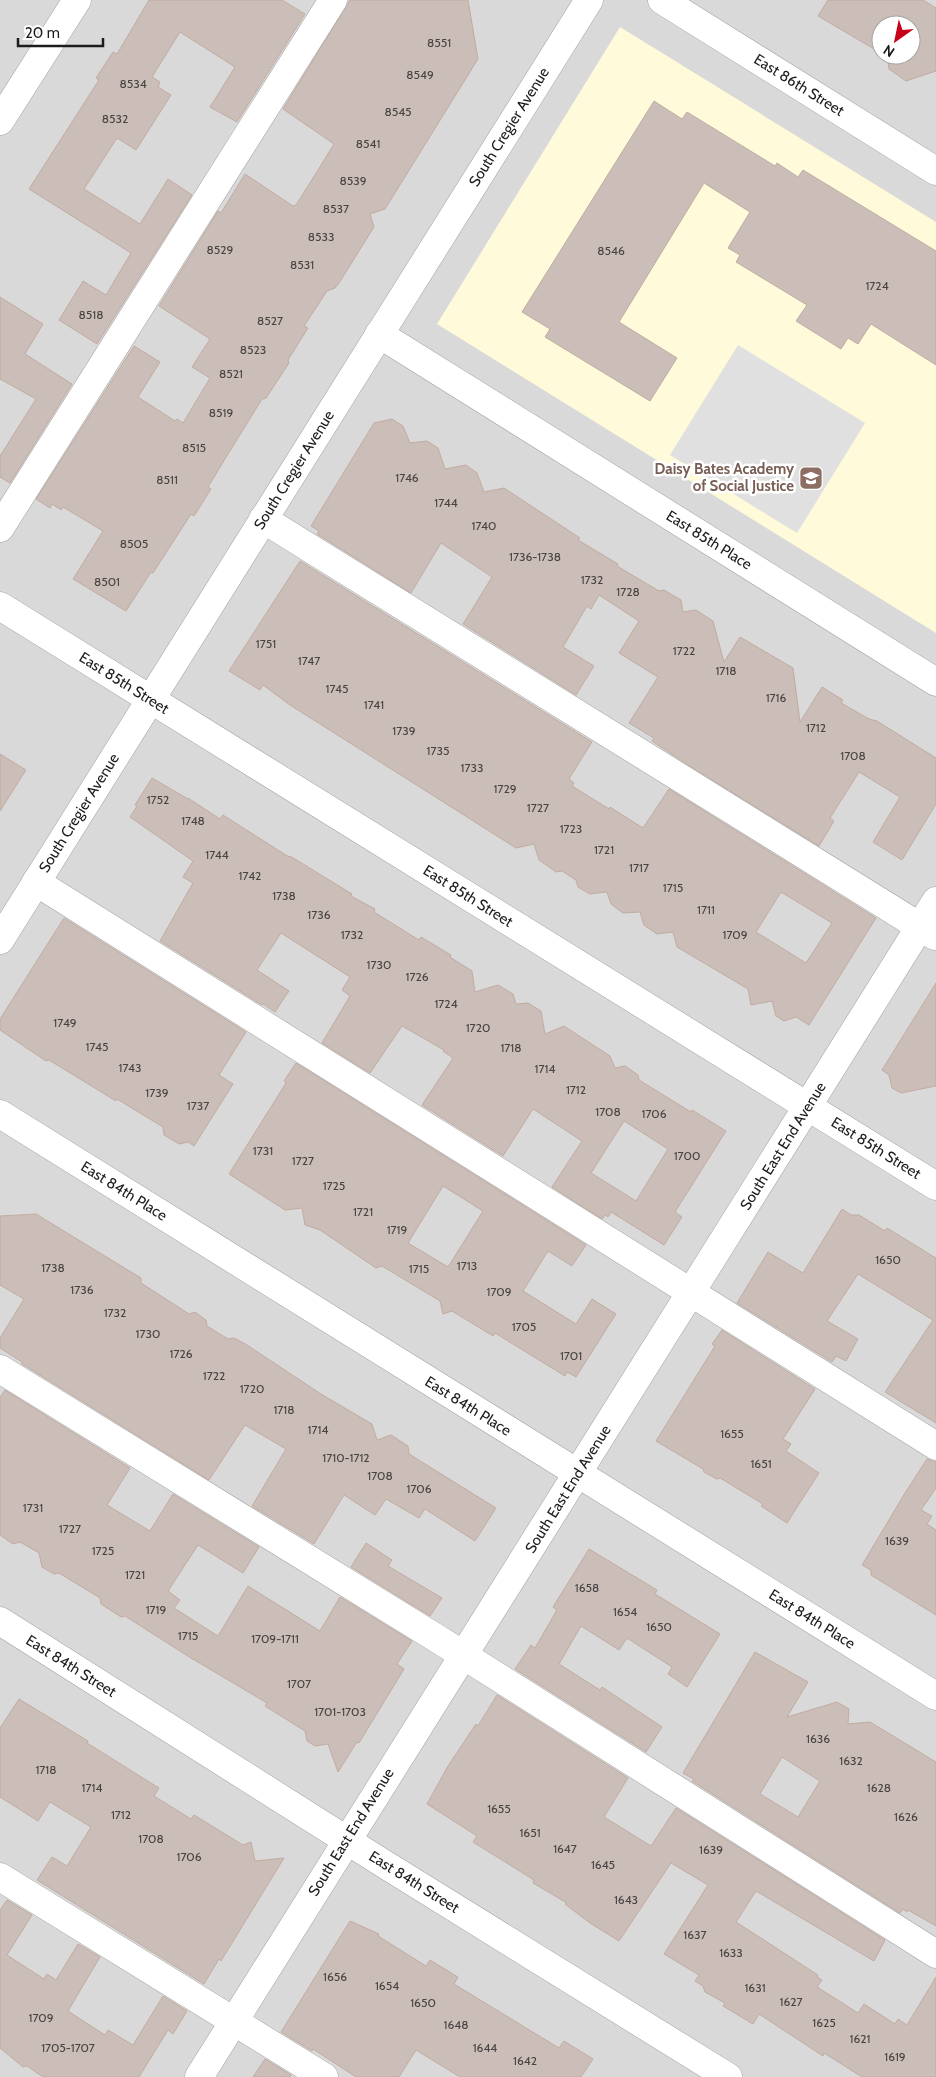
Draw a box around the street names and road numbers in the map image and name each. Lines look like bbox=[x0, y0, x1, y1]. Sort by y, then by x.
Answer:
street label: East 86th Street bbox=[751, 50, 847, 120]
street label: South Cregier Avenue bbox=[465, 64, 553, 190]
street label: South Cregier Avenue bbox=[250, 407, 338, 533]
street label: East 85th Place bbox=[663, 507, 755, 574]
street label: East 85th Street bbox=[76, 648, 172, 718]
street label: South Cregier Avenue bbox=[35, 750, 123, 876]
street label: East 85th Street bbox=[420, 861, 516, 931]
street label: South East End Avenue bbox=[736, 1078, 830, 1213]
street label: East 85th Street bbox=[828, 1113, 924, 1183]
street label: East 84th Place bbox=[78, 1157, 171, 1225]
street label: East 84th Place bbox=[422, 1372, 515, 1440]
street label: South East End Avenue bbox=[521, 1421, 615, 1556]
street label: East 84th Place bbox=[766, 1585, 859, 1653]
street label: East 84th Street bbox=[23, 1631, 119, 1701]
street label: South East End Avenue bbox=[304, 1764, 398, 1899]
street label: East 84th Street bbox=[366, 1847, 462, 1917]

